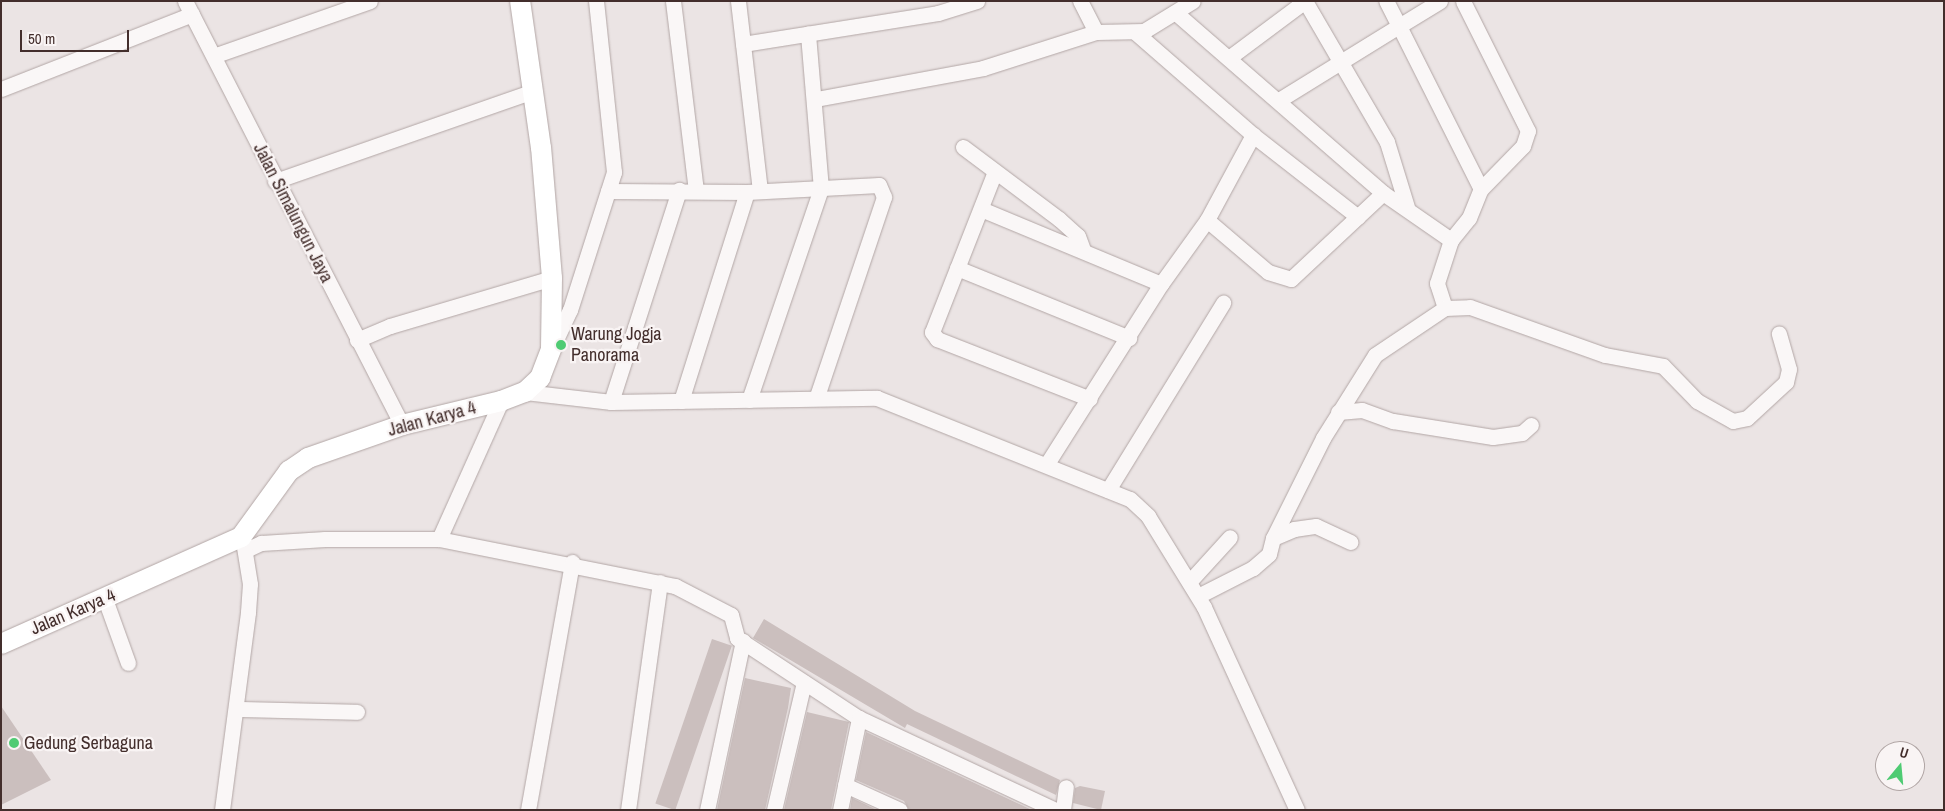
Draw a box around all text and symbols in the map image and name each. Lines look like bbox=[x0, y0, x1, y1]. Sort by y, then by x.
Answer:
scale bar bbox=[22, 20, 131, 52]
text: 50 m bbox=[28, 28, 55, 49]
street label: Jalan Simalungun Jaya bbox=[249, 140, 337, 286]
place label: Warung Jogja Panorama bbox=[571, 324, 662, 366]
marker: Warung Jogja Panorama bbox=[555, 339, 567, 351]
street label: Jalan Karya 4 bbox=[386, 397, 478, 441]
street label: Jalan Karya 4 bbox=[27, 584, 119, 640]
place label: Gedung Serbaguna bbox=[24, 732, 153, 754]
marker: Gedung Serbaguna bbox=[8, 737, 20, 749]
north arrow bbox=[1875, 741, 1925, 791]
text: U bbox=[1897, 743, 1911, 762]

